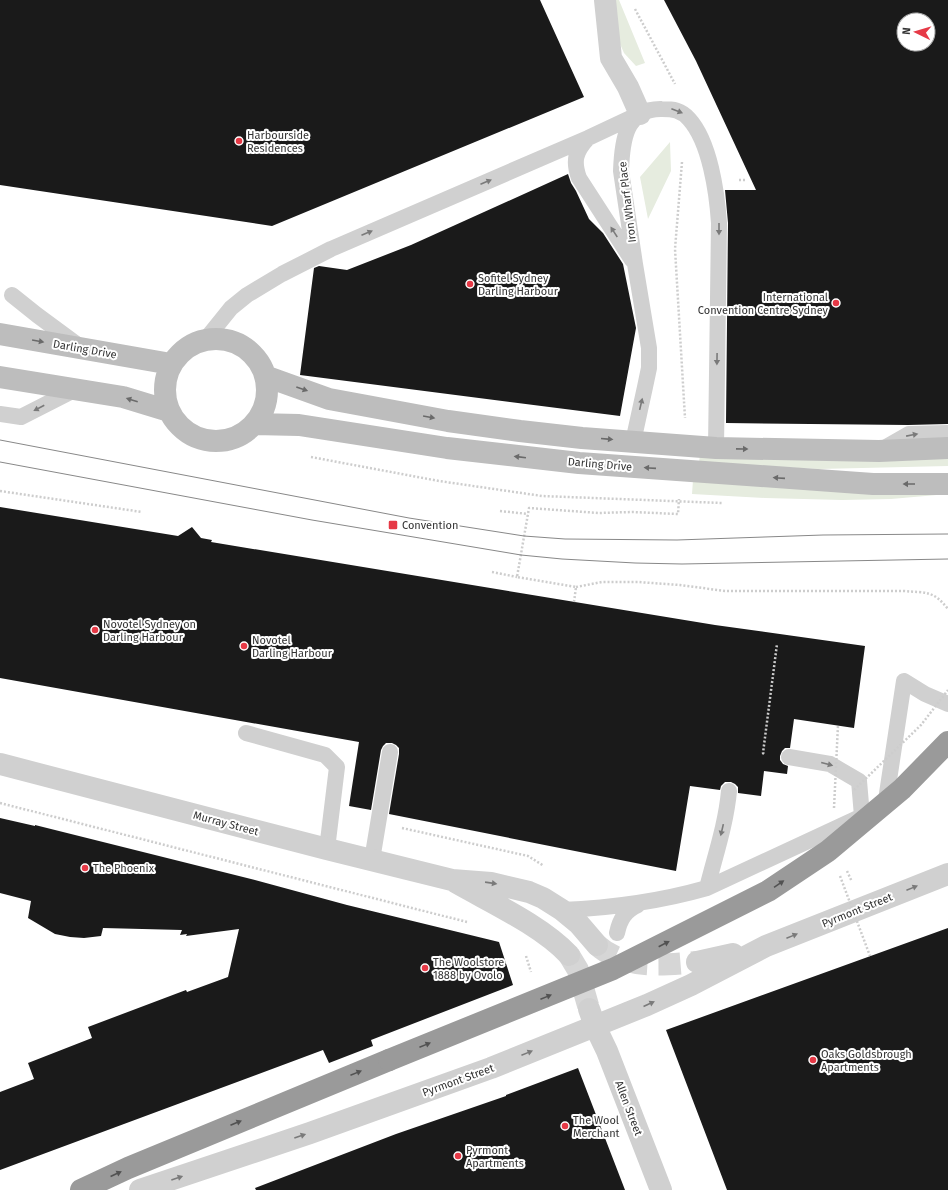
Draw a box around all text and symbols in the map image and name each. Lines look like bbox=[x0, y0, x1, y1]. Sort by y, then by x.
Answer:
north arrow bbox=[896, 12, 936, 52]
text: N bbox=[900, 27, 913, 35]
one-way arrow bbox=[672, 109, 684, 115]
place label: Harbourside Residences bbox=[247, 129, 309, 155]
marker: Harbourside Residences bbox=[234, 136, 244, 146]
street label: Iron Wharf Place bbox=[616, 161, 639, 243]
one-way arrow bbox=[481, 179, 492, 185]
one-way arrow bbox=[716, 223, 722, 236]
one-way arrow bbox=[610, 227, 618, 237]
one-way arrow bbox=[361, 230, 372, 236]
place label: Sofitel Sydney Darling Harbour bbox=[478, 272, 559, 298]
marker: Sofitel Sydney Darling Harbour bbox=[465, 279, 475, 289]
place label: International Convention Centre Sydney bbox=[698, 291, 829, 317]
marker: International Convention Centre Sydney bbox=[831, 298, 841, 308]
street label: Darling Drive bbox=[52, 337, 118, 361]
one-way arrow bbox=[32, 338, 45, 344]
one-way arrow bbox=[714, 353, 720, 366]
one-way arrow bbox=[297, 387, 309, 393]
one-way arrow bbox=[125, 397, 137, 403]
one-way arrow bbox=[639, 397, 645, 410]
one-way arrow bbox=[34, 404, 45, 411]
one-way arrow bbox=[423, 414, 435, 420]
one-way arrow bbox=[906, 432, 918, 438]
one-way arrow bbox=[601, 436, 613, 443]
one-way arrow bbox=[736, 446, 749, 452]
one-way arrow bbox=[514, 454, 526, 460]
street label: Darling Drive bbox=[567, 455, 633, 474]
one-way arrow bbox=[644, 465, 656, 472]
one-way arrow bbox=[773, 475, 785, 482]
one-way arrow bbox=[902, 481, 915, 487]
marker: Convention bbox=[387, 519, 399, 531]
place label: Convention bbox=[402, 519, 459, 532]
place label: Novotel Sydney on Darling Harbour bbox=[103, 618, 196, 644]
marker: Novotel Sydney on Darling Harbour bbox=[90, 625, 100, 635]
place label: Novotel Darling Harbour bbox=[252, 634, 333, 660]
marker: Novotel Darling Harbour bbox=[239, 641, 249, 651]
one-way arrow bbox=[821, 761, 833, 767]
street label: Murray Street bbox=[192, 809, 260, 838]
one-way arrow bbox=[718, 823, 724, 836]
place label: The Phoenix bbox=[93, 862, 155, 875]
marker: The Phoenix bbox=[80, 863, 90, 873]
one-way arrow bbox=[485, 880, 497, 886]
one-way arrow bbox=[774, 880, 785, 888]
one-way arrow bbox=[907, 885, 918, 891]
street label: Pyrmont Street bbox=[820, 890, 894, 931]
one-way arrow bbox=[786, 932, 798, 938]
one-way arrow bbox=[658, 941, 670, 947]
place label: The Woolstore 1888 by Ovolo bbox=[433, 956, 504, 982]
marker: The Woolstore 1888 by Ovolo bbox=[420, 963, 430, 973]
one-way arrow bbox=[540, 994, 551, 1000]
one-way arrow bbox=[643, 1001, 655, 1007]
one-way arrow bbox=[419, 1042, 431, 1048]
place label: Oaks Goldsbrough Apartments bbox=[821, 1048, 912, 1074]
one-way arrow bbox=[522, 1049, 534, 1055]
marker: Oaks Goldsbrough Apartments bbox=[808, 1055, 818, 1065]
street label: Pyrmont Street bbox=[421, 1062, 496, 1099]
one-way arrow bbox=[351, 1070, 363, 1076]
street label: Allen Street bbox=[612, 1079, 645, 1138]
place label: The Wool Merchant bbox=[573, 1114, 620, 1140]
one-way arrow bbox=[230, 1120, 241, 1126]
marker: The Wool Merchant bbox=[560, 1121, 570, 1131]
one-way arrow bbox=[294, 1133, 306, 1139]
place label: Pyrmont Apartments bbox=[466, 1144, 524, 1170]
marker: Pyrmont Apartments bbox=[453, 1151, 463, 1161]
one-way arrow bbox=[111, 1171, 122, 1177]
one-way arrow bbox=[171, 1174, 183, 1180]

